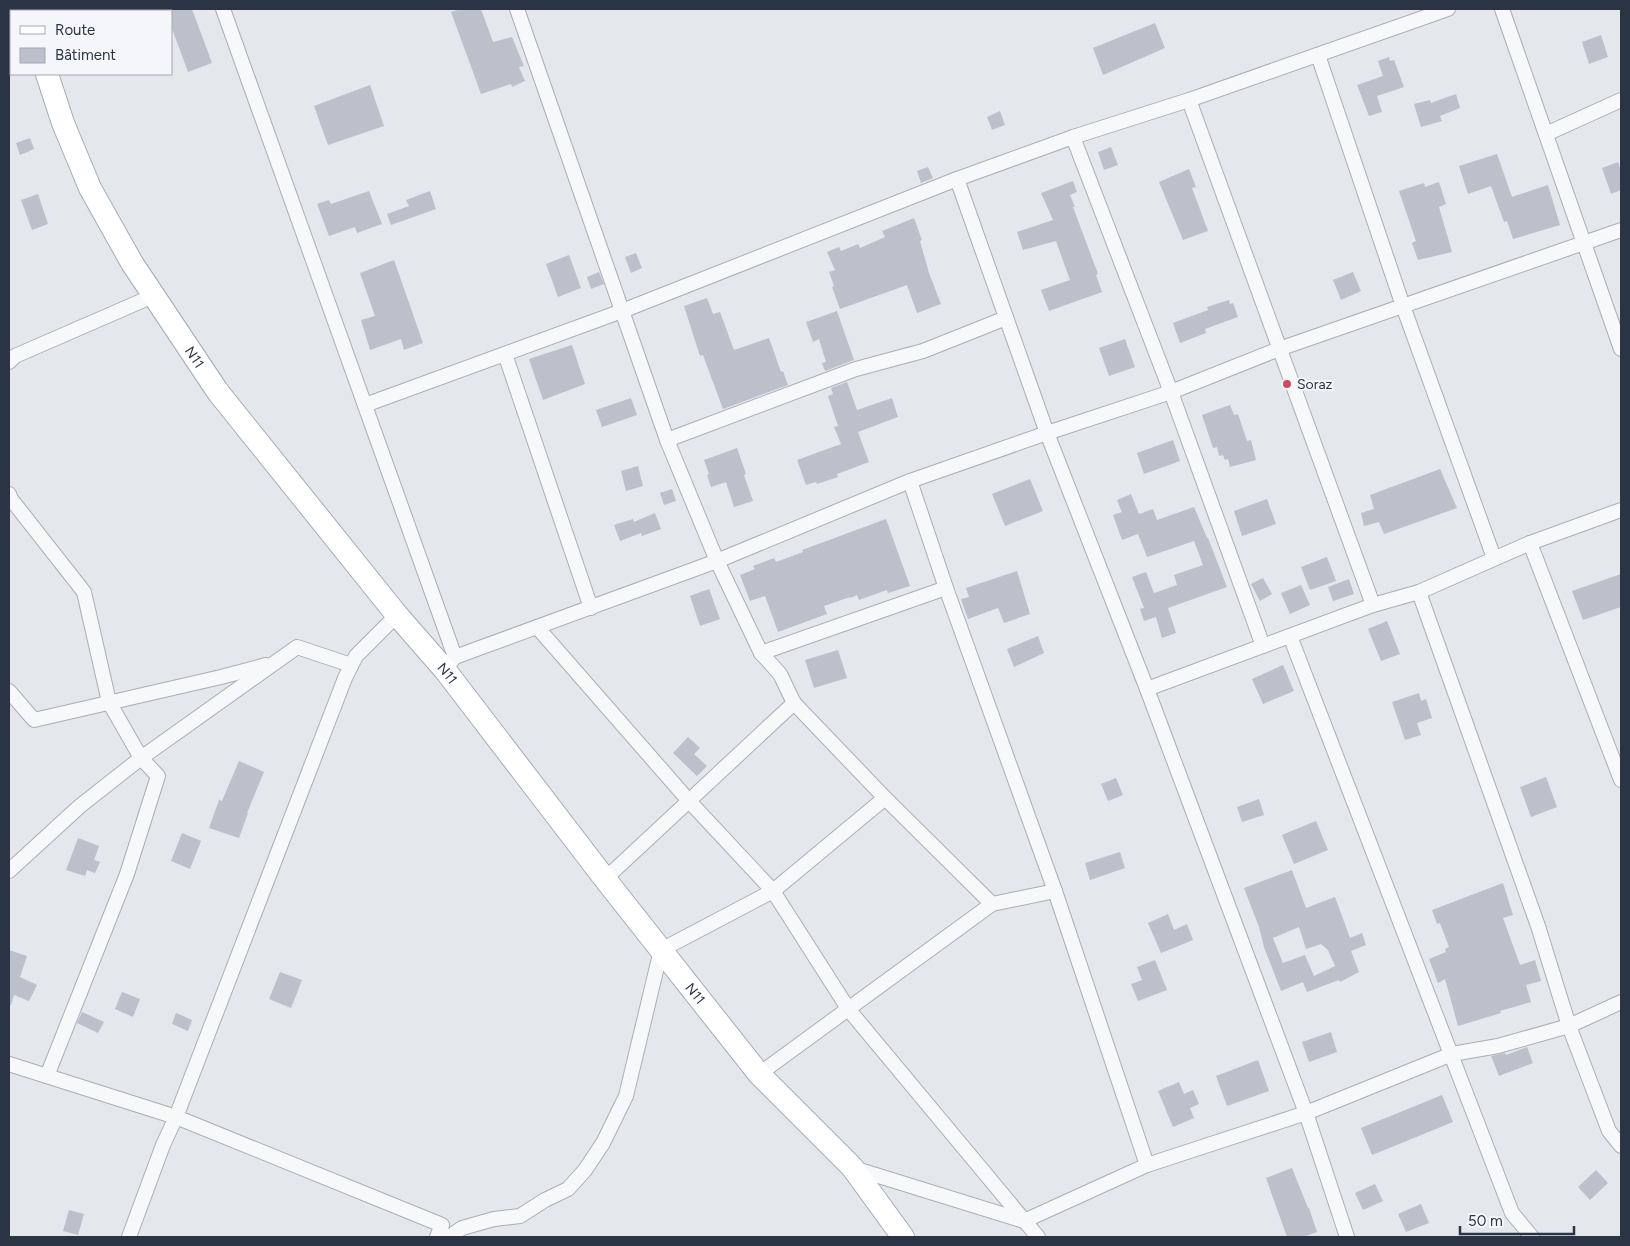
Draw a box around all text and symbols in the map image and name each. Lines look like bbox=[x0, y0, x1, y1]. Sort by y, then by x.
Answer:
legend bbox=[10, 10, 172, 75]
text: Route bbox=[55, 21, 95, 39]
text: Bâtiment bbox=[55, 46, 116, 64]
street label: N11 bbox=[181, 343, 208, 371]
place label: Soraz bbox=[1297, 376, 1333, 393]
marker: Soraz bbox=[1281, 378, 1293, 390]
street label: N11 bbox=[434, 659, 461, 687]
street label: N11 bbox=[682, 979, 709, 1008]
scale bar bbox=[1460, 1204, 1574, 1236]
text: 50 m bbox=[1468, 1212, 1503, 1230]

